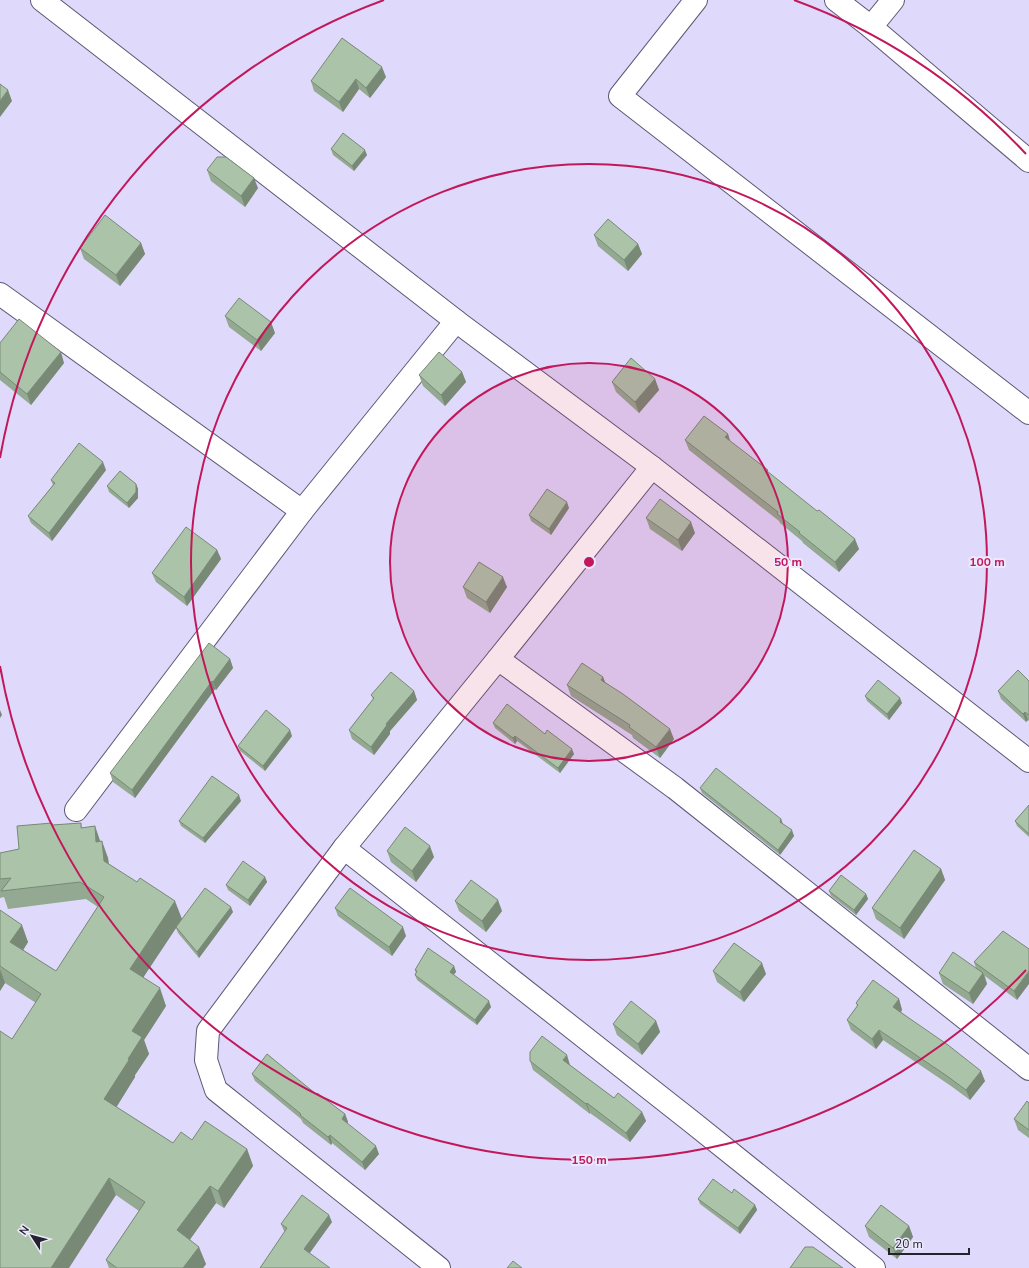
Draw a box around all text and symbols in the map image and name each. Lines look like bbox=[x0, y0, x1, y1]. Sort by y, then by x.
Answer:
text: 50 m bbox=[774, 554, 802, 570]
text: 100 m bbox=[969, 554, 1005, 570]
centre of rings bbox=[582, 555, 596, 569]
text: 150 m bbox=[571, 1152, 607, 1168]
north arrow bbox=[12, 1216, 52, 1256]
text: N bbox=[16, 1223, 33, 1238]
scale bar bbox=[889, 1230, 969, 1256]
text: 20 m bbox=[895, 1236, 923, 1252]

